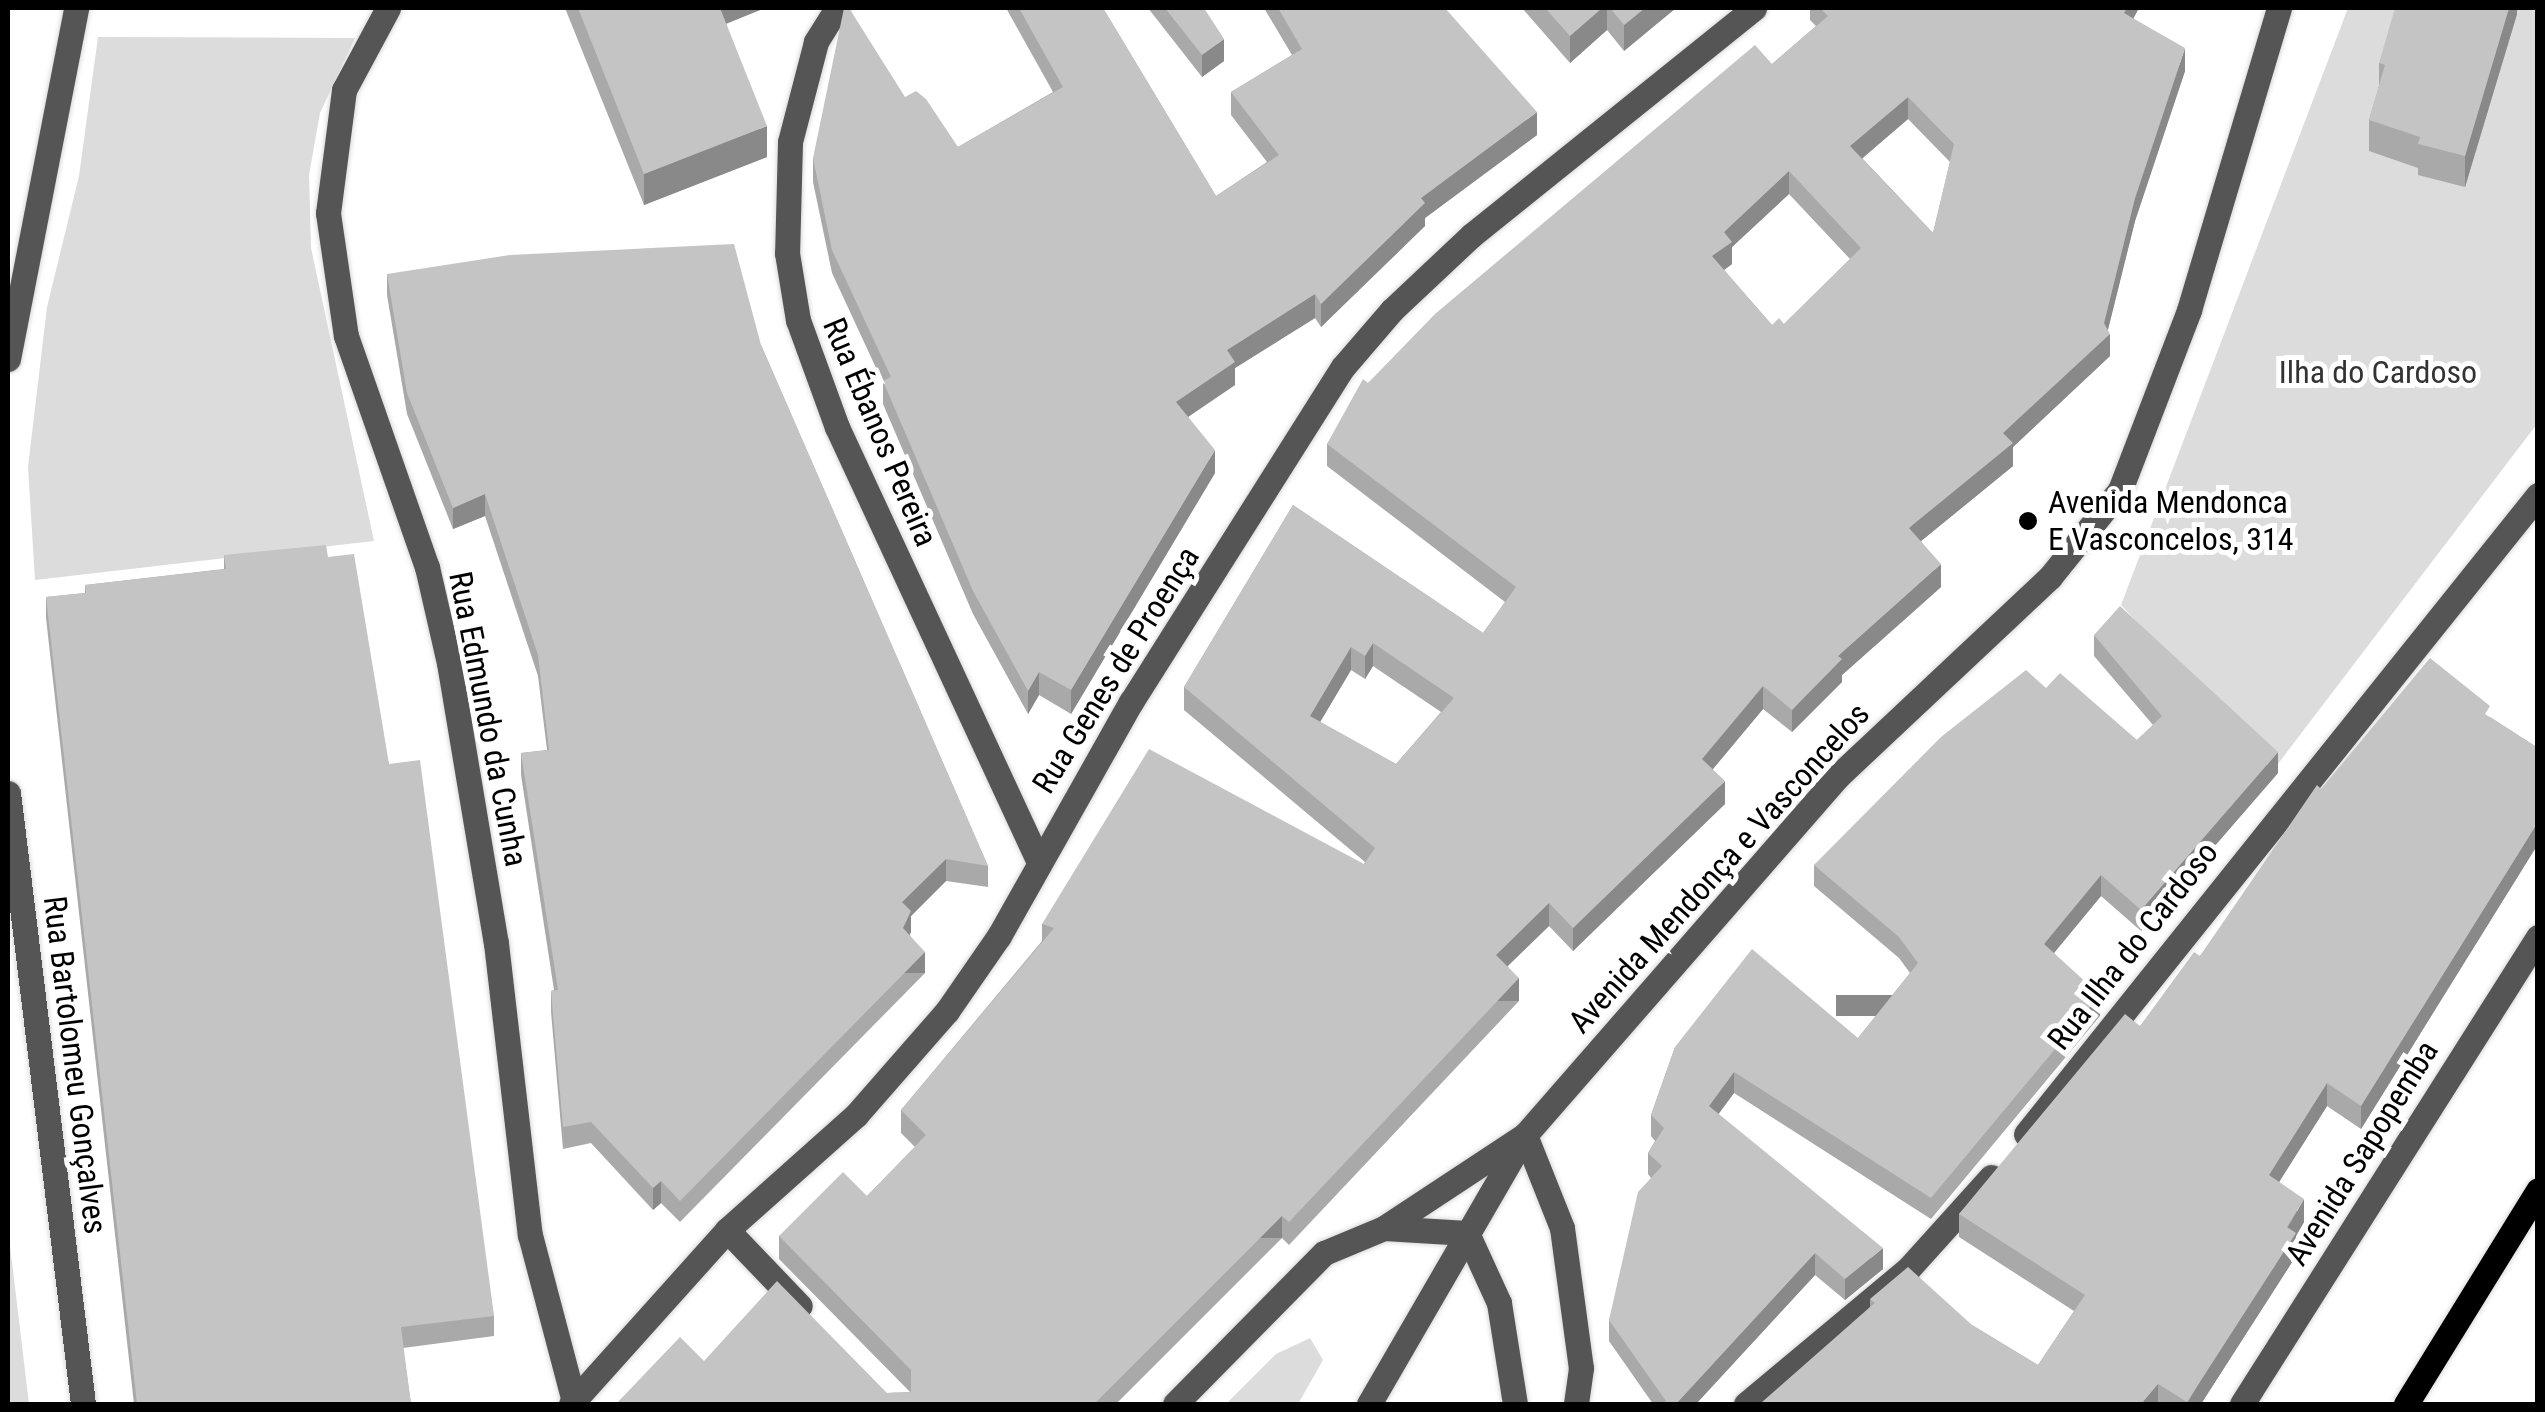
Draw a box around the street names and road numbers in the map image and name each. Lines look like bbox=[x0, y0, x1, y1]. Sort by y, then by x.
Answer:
street label: Rua Ébanos Pereira bbox=[815, 312, 945, 552]
street label: Rua Genes de Proença bbox=[1025, 540, 1207, 800]
street label: Rua Edmundo da Cunha bbox=[441, 568, 535, 870]
street label: Avenida Mendonça e Vasconcelos bbox=[1561, 695, 1877, 1041]
street label: Rua Ilha do Cardoso bbox=[2040, 834, 2226, 1058]
street label: Rua Bartolomeu Gonçalves bbox=[35, 894, 115, 1236]
street label: Avenida Sapopemba bbox=[2278, 1034, 2446, 1272]

